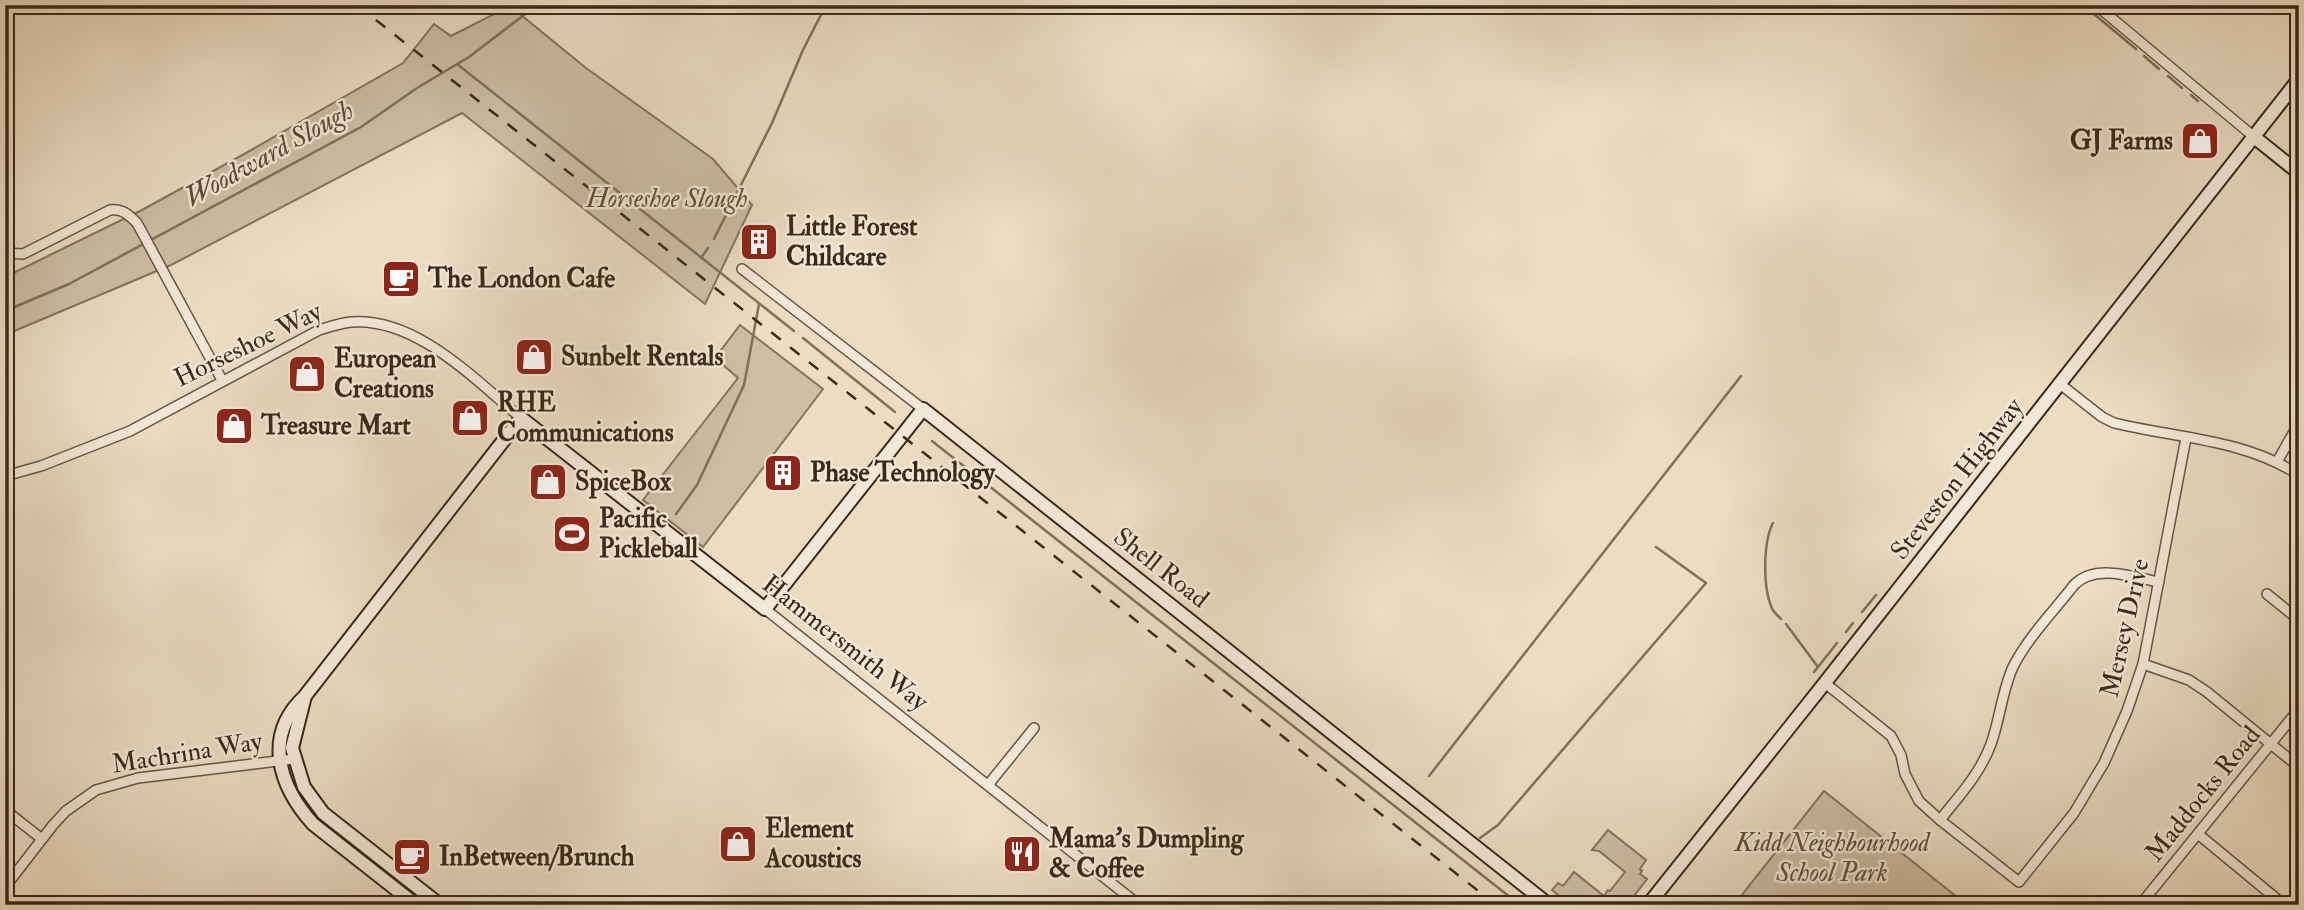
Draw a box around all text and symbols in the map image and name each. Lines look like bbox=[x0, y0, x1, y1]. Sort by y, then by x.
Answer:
water label: Woodward Slough bbox=[178, 93, 360, 215]
shop icon: GJ Farms bbox=[2179, 120, 2221, 162]
place label: GJ Farms bbox=[2070, 125, 2173, 157]
park label: Horseshoe Slough bbox=[585, 183, 748, 215]
place label: Little Forest Childcare bbox=[786, 211, 918, 273]
building icon: Little Forest Childcare bbox=[738, 221, 780, 263]
cafe icon: The London Cafe bbox=[380, 258, 422, 300]
place label: The London Cafe bbox=[427, 263, 615, 295]
street label: Horseshoe Way bbox=[169, 295, 328, 395]
shop icon: Sunbelt Rentals bbox=[513, 336, 555, 378]
place label: Sunbelt Rentals bbox=[561, 341, 723, 373]
place label: European Creations bbox=[334, 343, 437, 405]
shop icon: European Creations bbox=[286, 353, 328, 395]
place label: RHE Communications bbox=[497, 387, 674, 449]
street label: Steveston Highway bbox=[1884, 391, 2030, 566]
shop icon: RHE Communications bbox=[449, 397, 491, 439]
shop icon: Treasure Mart bbox=[213, 405, 255, 447]
place label: Treasure Mart bbox=[260, 410, 411, 442]
building icon: Phase Technology bbox=[762, 452, 804, 494]
place label: Phase Technology bbox=[810, 457, 997, 490]
shop icon: SpiceBox bbox=[527, 461, 569, 503]
place label: SpiceBox bbox=[575, 466, 672, 499]
place label: Pacific Pickleball bbox=[599, 503, 698, 565]
sports icon: Pacific Pickleball bbox=[551, 513, 593, 555]
street label: Shell Road bbox=[1107, 521, 1215, 615]
street label: Mersey Drive bbox=[2093, 555, 2157, 701]
street label: Hammersmith Way bbox=[755, 568, 935, 718]
street label: Maddocks Road bbox=[2139, 720, 2268, 868]
street label: Machrina Way bbox=[109, 725, 265, 781]
place label: Element Acoustics bbox=[764, 813, 862, 875]
shop icon: Element Acoustics bbox=[717, 823, 759, 865]
place label: Mama's Dumpling & Coffee bbox=[1048, 823, 1245, 885]
park label: Kidd Neighbourhood School Park bbox=[1733, 827, 1931, 889]
restaurant icon: Mama's Dumpling & Coffee bbox=[1001, 833, 1043, 875]
cafe icon: InBetween/Brunch bbox=[391, 836, 433, 878]
place label: InBetween/Brunch bbox=[439, 841, 635, 873]

